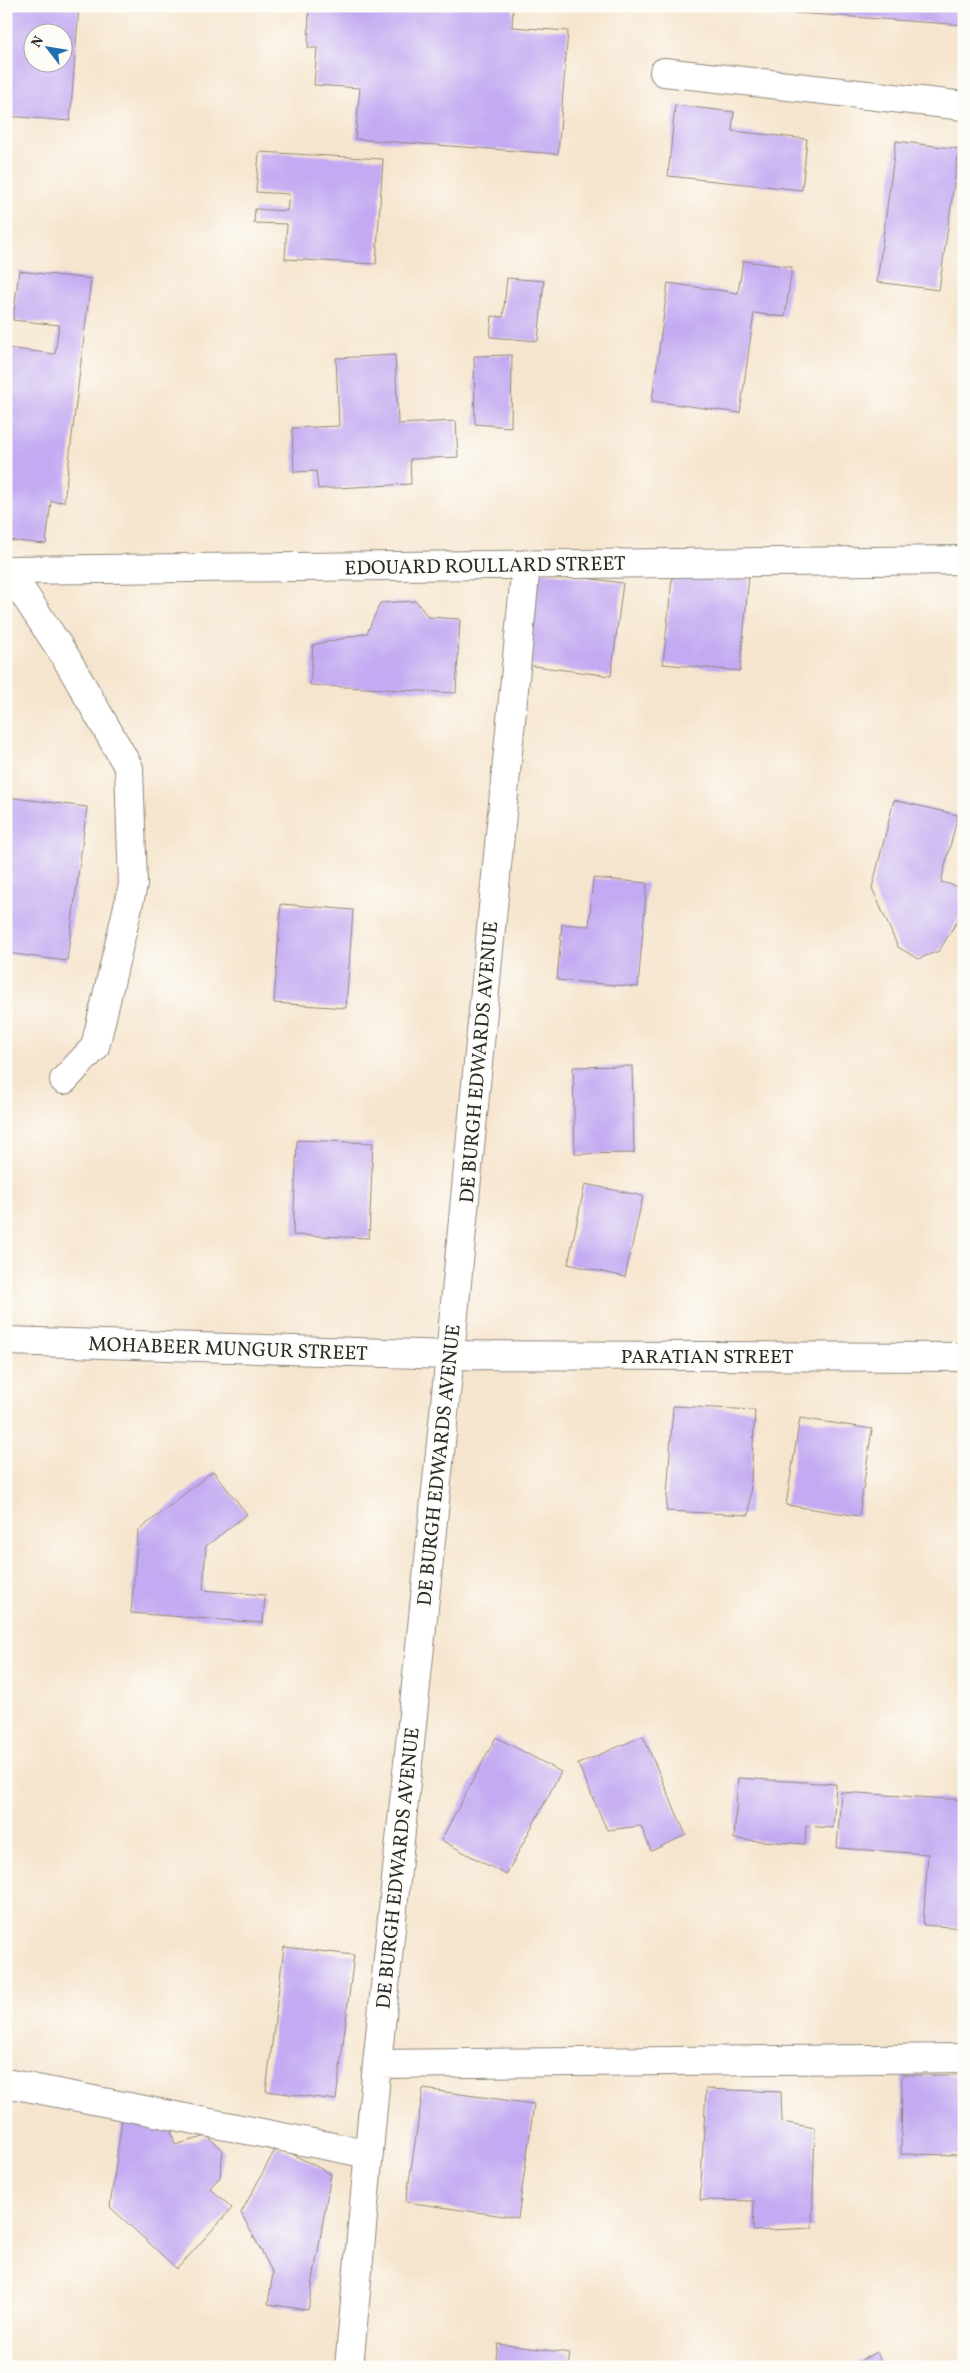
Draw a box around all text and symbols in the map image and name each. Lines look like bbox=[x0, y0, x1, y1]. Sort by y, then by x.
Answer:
north arrow bbox=[22, 22, 72, 72]
text: N bbox=[27, 33, 49, 51]
street label: EDOUARD ROULLARD STREET bbox=[344, 551, 626, 583]
street label: DE BURGH EDWARDS AVENUE bbox=[454, 920, 506, 1204]
street label: DE BURGH EDWARDS AVENUE bbox=[411, 1323, 469, 1607]
street label: MOHABEER MUNGUR STREET bbox=[88, 1331, 369, 1369]
street label: PARATIAN STREET bbox=[621, 1344, 794, 1372]
street label: DE BURGH EDWARDS AVENUE bbox=[370, 1726, 428, 2010]

